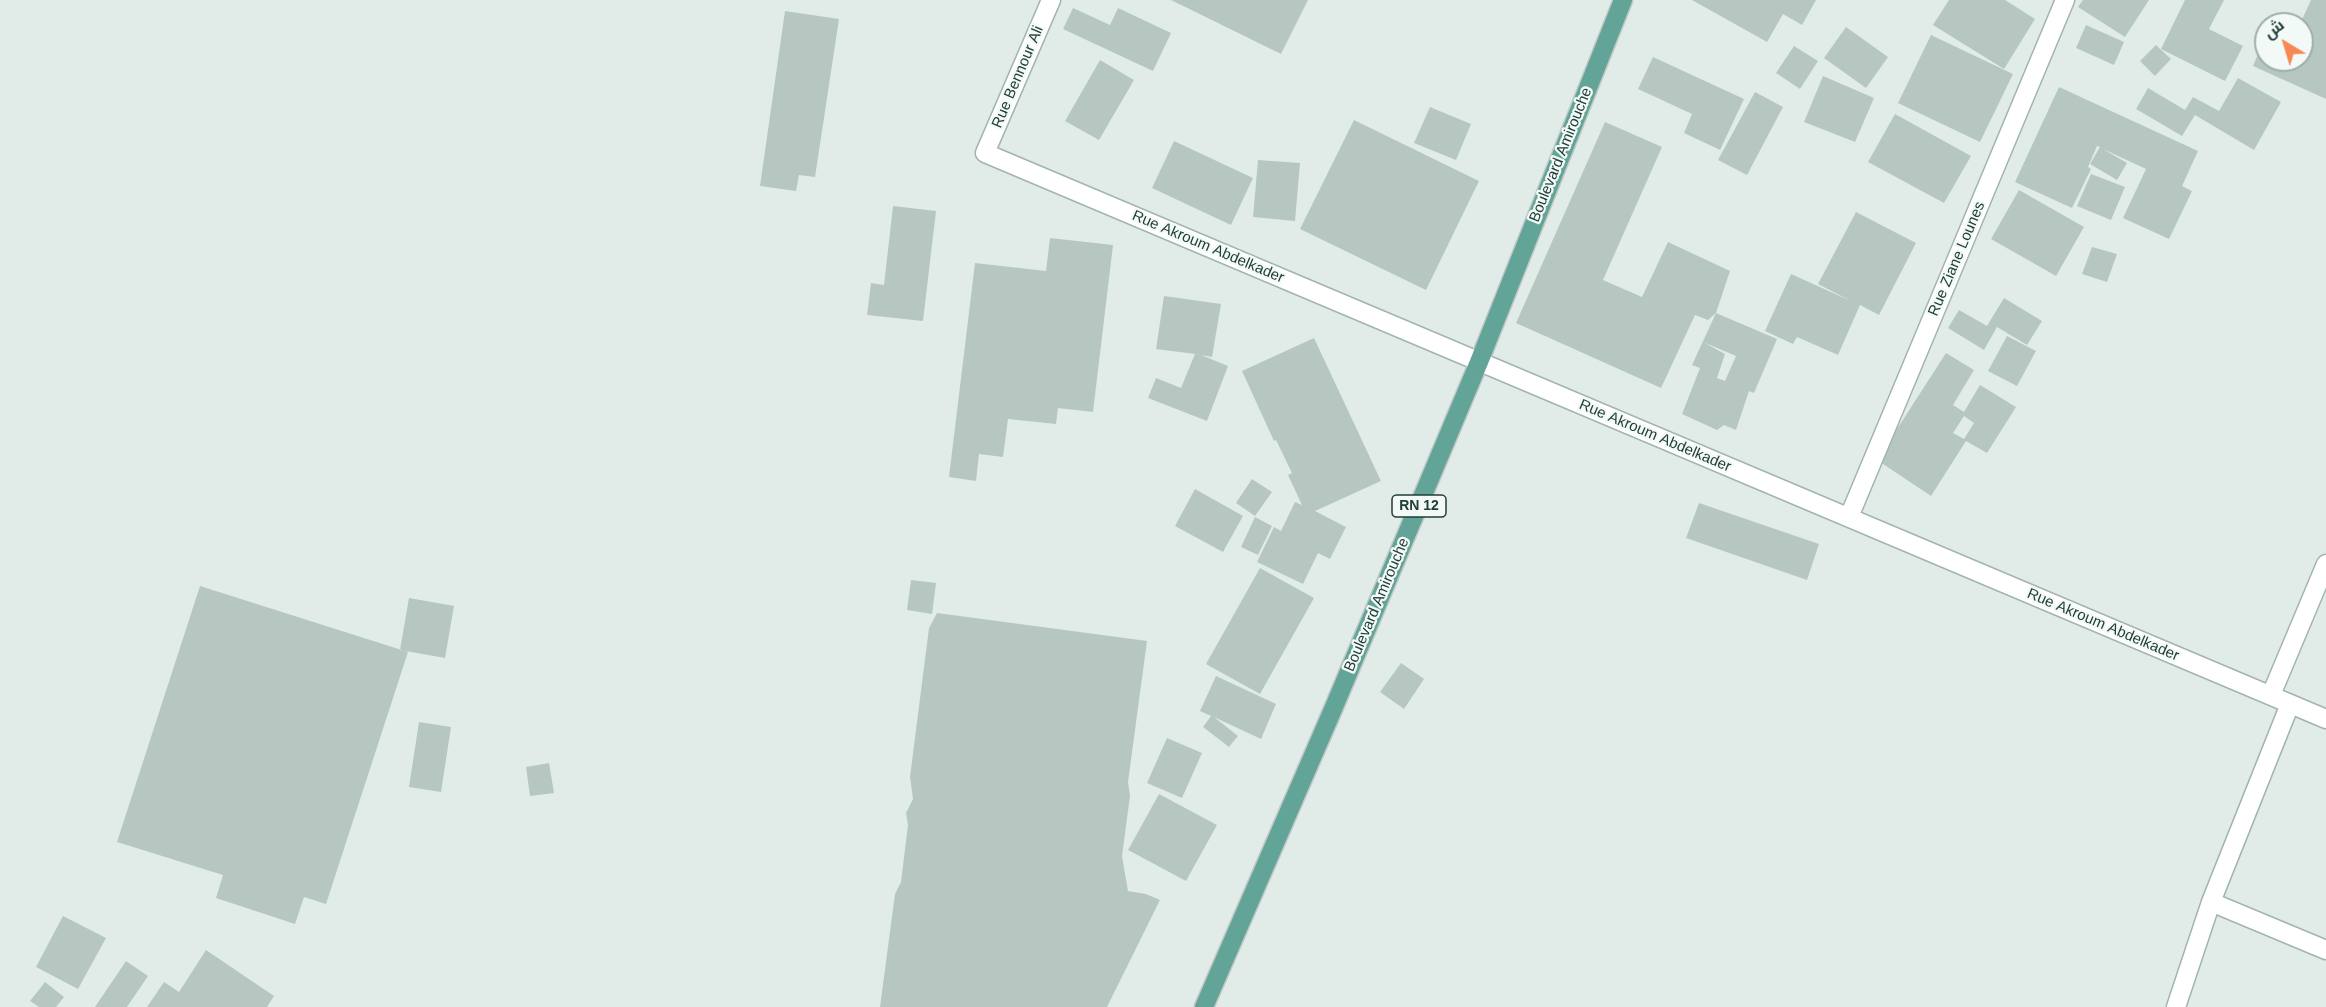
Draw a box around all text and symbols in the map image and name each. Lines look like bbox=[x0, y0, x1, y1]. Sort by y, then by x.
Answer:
north arrow bbox=[2254, 12, 2314, 72]
text: ش bbox=[2261, 16, 2287, 42]
street label: Rue Bennour Ali bbox=[988, 23, 1048, 131]
street label: Boulevard Amirouche bbox=[1526, 85, 1596, 225]
street label: Rue Ziane Lounes bbox=[1925, 199, 1989, 319]
street label: Rue Akroum Abdelkader bbox=[1129, 207, 1287, 287]
street label: Rue Akroum Abdelkader bbox=[1576, 396, 1734, 476]
road number: RN 12 bbox=[1392, 495, 1446, 517]
street label: Boulevard Amirouche bbox=[1341, 535, 1413, 675]
street label: Rue Akroum Abdelkader bbox=[2024, 585, 2182, 665]

